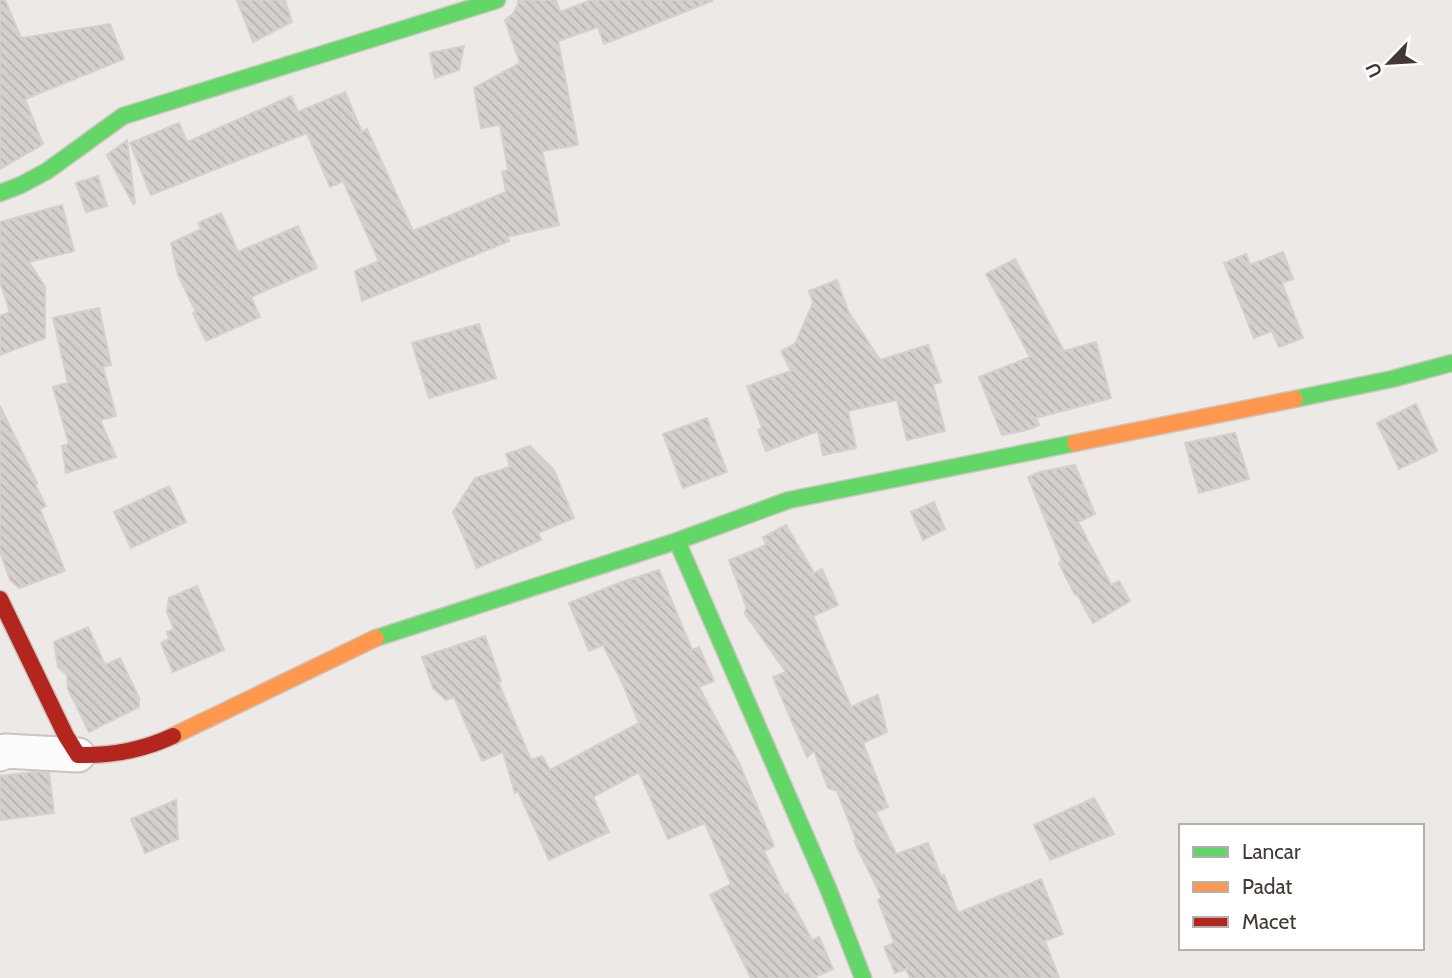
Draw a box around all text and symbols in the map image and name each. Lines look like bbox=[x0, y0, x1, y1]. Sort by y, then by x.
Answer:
north arrow bbox=[1354, 28, 1424, 98]
text: U bbox=[1361, 59, 1387, 81]
legend bbox=[1179, 824, 1424, 950]
text: Lancar bbox=[1242, 839, 1301, 864]
text: Padat bbox=[1242, 874, 1292, 899]
text: Macet bbox=[1242, 909, 1296, 934]

